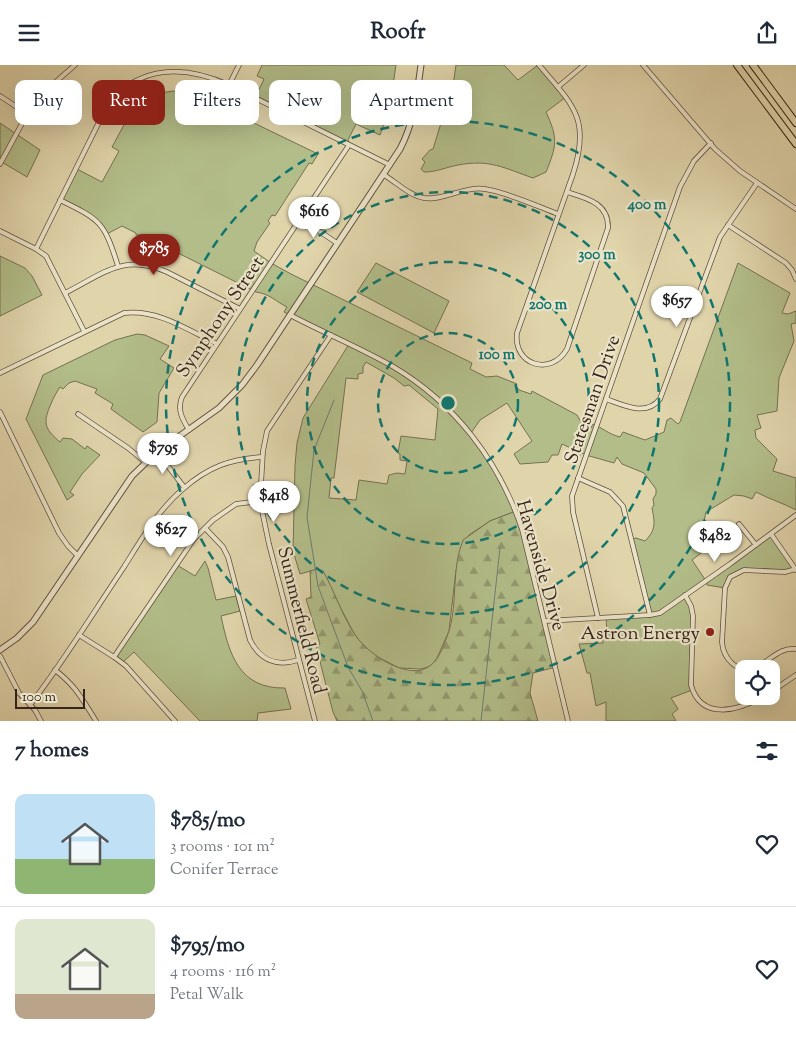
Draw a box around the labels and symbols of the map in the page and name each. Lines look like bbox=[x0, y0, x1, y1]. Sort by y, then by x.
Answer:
text: 400 m bbox=[627, 195, 667, 216]
pin: $616 bbox=[284, 197, 344, 239]
pin: $785 bbox=[124, 233, 184, 276]
text: 300 m bbox=[578, 245, 616, 266]
street label: Symphony Street bbox=[170, 251, 272, 384]
pin: $657 bbox=[647, 285, 707, 328]
text: 200 m bbox=[529, 295, 568, 316]
street label: Statesman Drive bbox=[559, 332, 628, 468]
text: 100 m bbox=[479, 345, 516, 366]
centre of rings bbox=[439, 394, 457, 412]
pin: $795 bbox=[133, 433, 193, 475]
pin: $418 bbox=[244, 481, 304, 523]
street label: Havenside Drive bbox=[508, 497, 571, 634]
pin: $627 bbox=[141, 515, 201, 557]
pin: $482 bbox=[685, 521, 745, 563]
street label: Summerfield Road bbox=[269, 544, 332, 697]
place label: Astron Energy bbox=[581, 621, 701, 648]
marker: Astron Energy bbox=[704, 626, 716, 638]
scale bar bbox=[15, 686, 85, 709]

